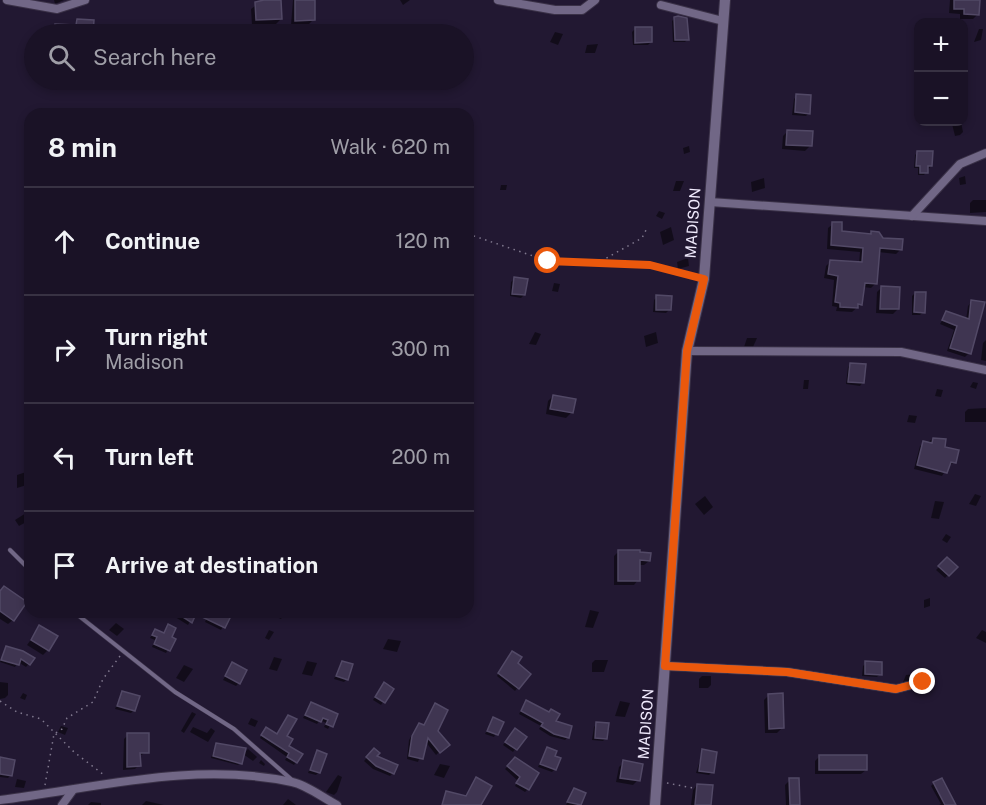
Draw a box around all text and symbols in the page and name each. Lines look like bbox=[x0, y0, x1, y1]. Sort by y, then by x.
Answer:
map controls bbox=[914, 18, 968, 126]
button: + bbox=[914, 18, 968, 72]
search box bbox=[24, 24, 474, 90]
icon: search bbox=[45, 41, 78, 74]
text: Search here bbox=[93, 44, 217, 70]
button: − bbox=[914, 72, 968, 126]
text: 8 min bbox=[48, 132, 117, 163]
text: Walk · 620 m bbox=[331, 135, 450, 159]
street label: MADISON bbox=[682, 187, 703, 259]
icon: ahead bbox=[48, 225, 81, 258]
text: Continue bbox=[105, 228, 200, 254]
text: 120 m bbox=[396, 229, 450, 253]
route start bbox=[534, 247, 560, 273]
text: Turn right bbox=[105, 324, 208, 350]
icon: right bbox=[48, 333, 81, 366]
text: 300 m bbox=[391, 337, 450, 361]
text: Madison bbox=[105, 350, 184, 374]
icon: left bbox=[48, 441, 81, 474]
text: Turn left bbox=[105, 444, 194, 470]
text: 200 m bbox=[392, 445, 450, 469]
icon: arrive bbox=[48, 549, 81, 582]
text: Arrive at destination bbox=[105, 552, 318, 578]
route end bbox=[909, 668, 935, 694]
street label: MADISON bbox=[635, 688, 656, 760]

